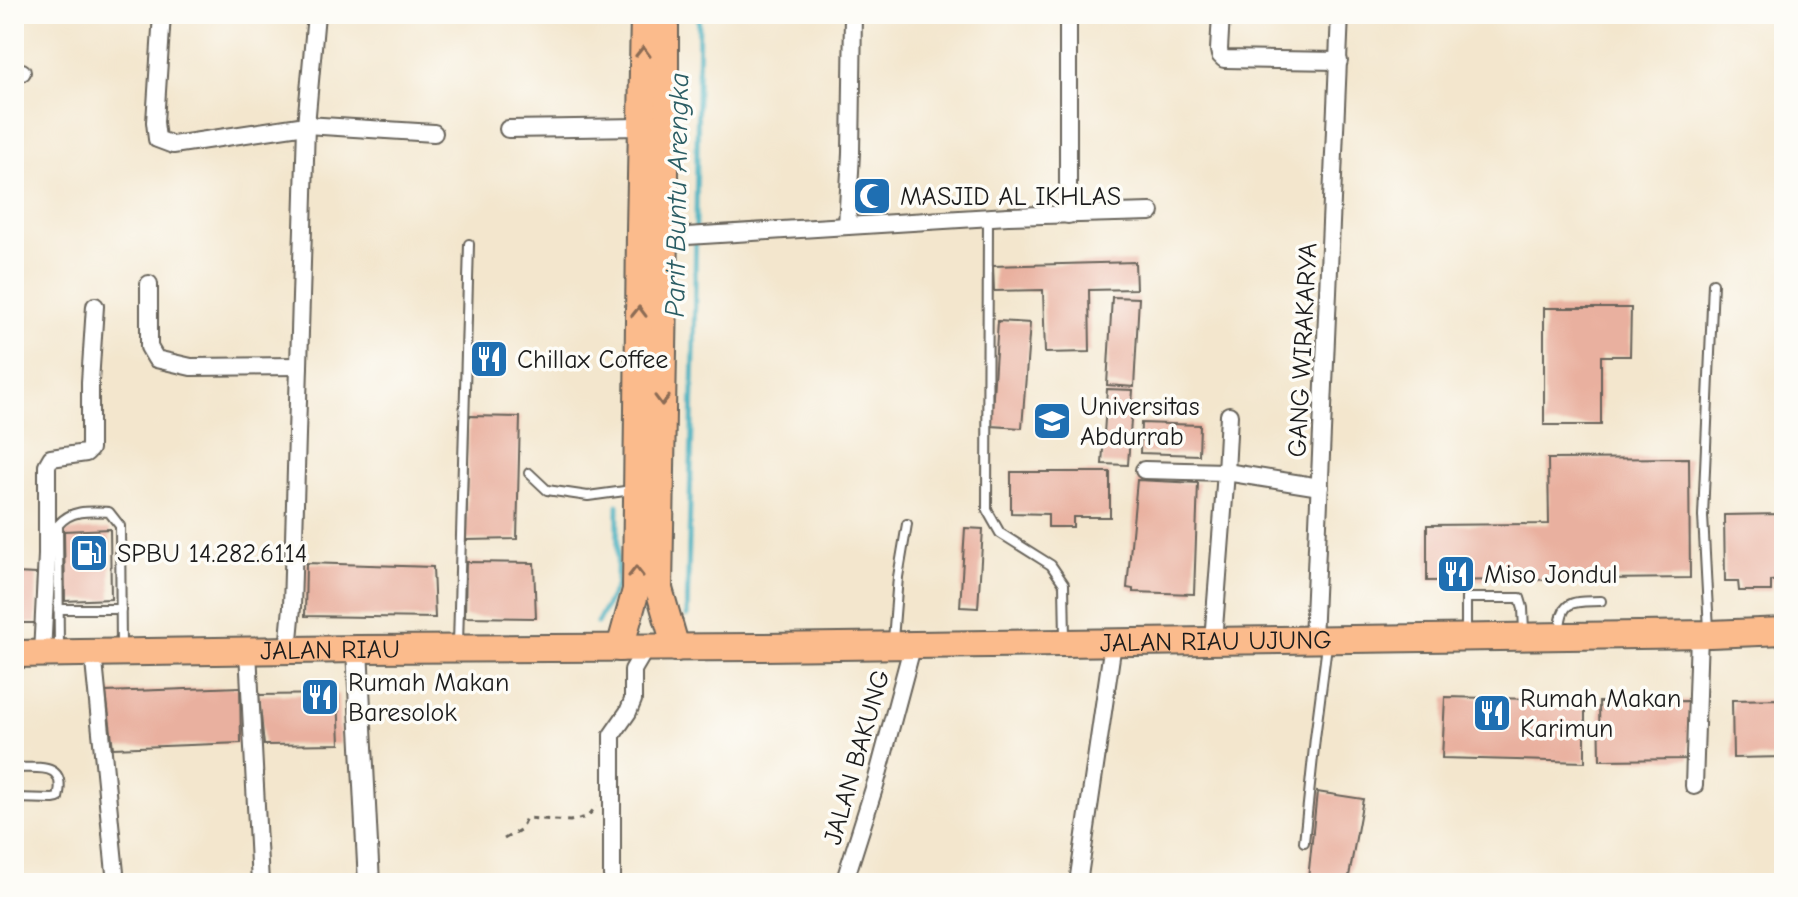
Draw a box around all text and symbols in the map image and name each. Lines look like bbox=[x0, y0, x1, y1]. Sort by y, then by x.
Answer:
one-way arrow bbox=[635, 45, 652, 58]
water label: Parit Buntu Arengka bbox=[659, 72, 695, 318]
mosque icon: MASJID AL IKHLAS bbox=[851, 175, 893, 217]
place label: MASJID AL IKHLAS bbox=[900, 182, 1121, 212]
street label: GANG WIRAKARYA bbox=[1282, 242, 1324, 458]
one-way arrow bbox=[630, 305, 647, 318]
restaurant icon: Chillax Coffee bbox=[468, 338, 510, 380]
place label: Chillax Coffee bbox=[517, 345, 668, 375]
place label: Universitas Abdurrab bbox=[1080, 392, 1200, 452]
one-way arrow bbox=[653, 394, 671, 407]
school or university icon: Universitas Abdurrab bbox=[1031, 400, 1073, 442]
fuel station icon: SPBU 14.282.6114 bbox=[68, 532, 110, 574]
place label: SPBU 14.282.6114 bbox=[117, 539, 307, 569]
restaurant icon: Miso Jondul bbox=[1435, 553, 1477, 595]
place label: Miso Jondul bbox=[1484, 560, 1618, 590]
one-way arrow bbox=[627, 565, 645, 578]
street label: JALAN RIAU UJUNG bbox=[1100, 625, 1332, 658]
street label: JALAN RIAU bbox=[260, 635, 400, 666]
street label: JALAN BAKUNG bbox=[818, 666, 896, 848]
place label: Rumah Makan Baresolok bbox=[348, 668, 509, 728]
restaurant icon: Rumah Makan Baresolok bbox=[299, 676, 341, 718]
place label: Rumah Makan Karimun bbox=[1520, 684, 1681, 744]
restaurant icon: Rumah Makan Karimun bbox=[1471, 692, 1513, 734]

